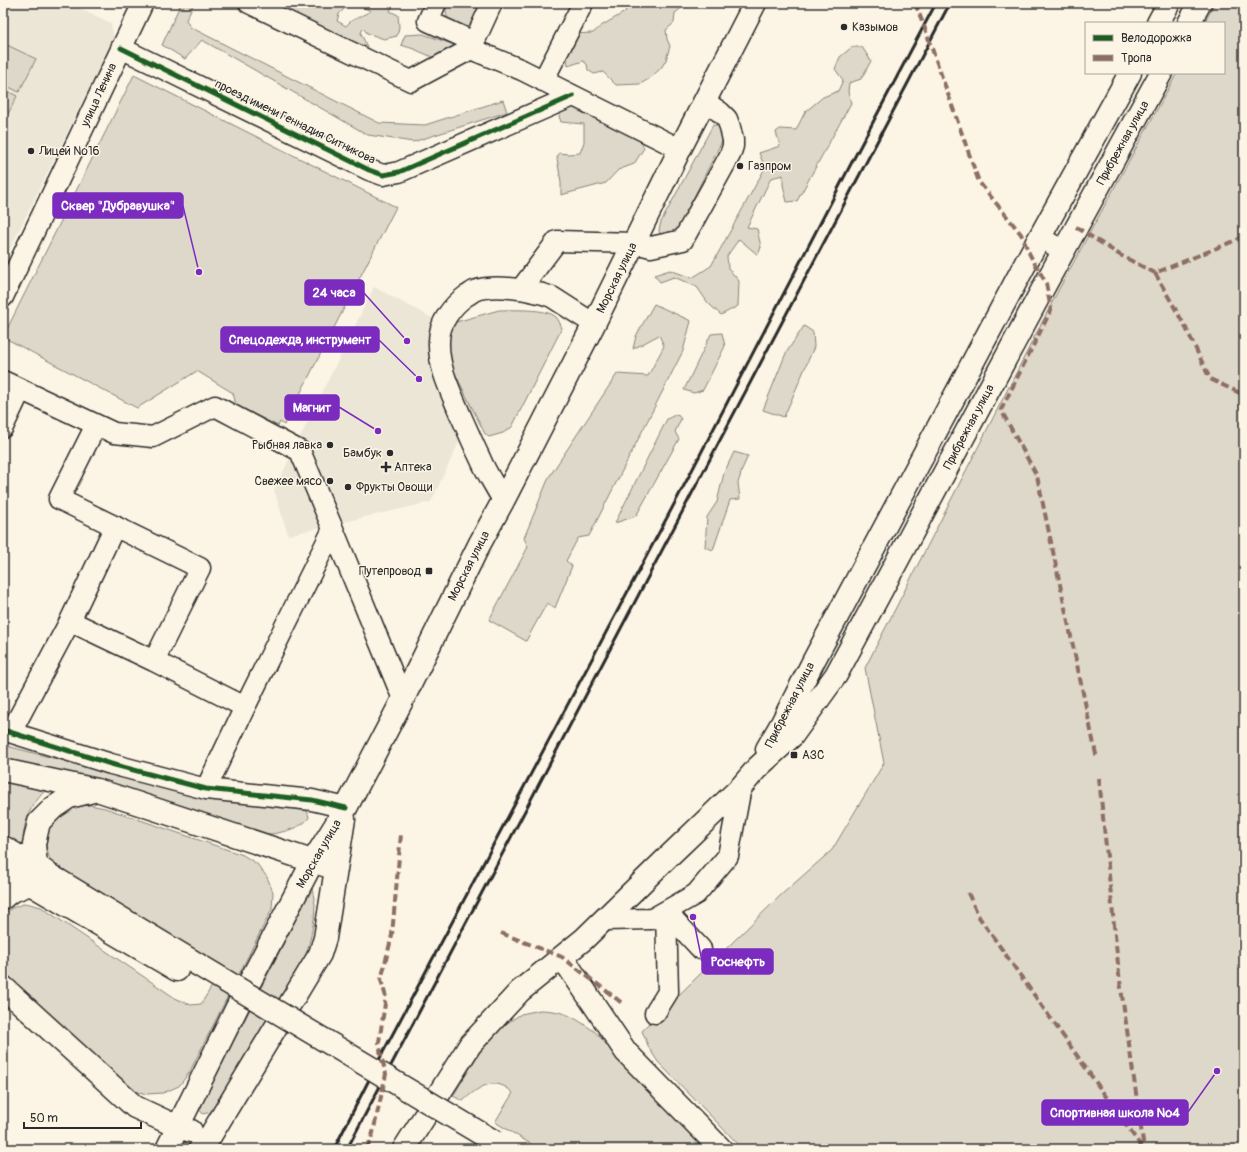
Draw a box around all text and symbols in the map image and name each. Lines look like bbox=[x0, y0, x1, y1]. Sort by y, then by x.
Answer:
place label: Казымов bbox=[852, 20, 898, 35]
marker: Казымов bbox=[839, 22, 849, 32]
legend bbox=[1085, 22, 1225, 74]
text: Велодорожка bbox=[1121, 31, 1192, 46]
text: Тропа bbox=[1121, 51, 1152, 66]
street label: улица Ленина bbox=[77, 60, 120, 130]
street label: проезд имени Геннадия Ситникова bbox=[212, 76, 378, 168]
street label: Прибрежная улица bbox=[1094, 98, 1153, 188]
place label: Лицей №16 bbox=[38, 144, 100, 159]
marker: Лицей №16 bbox=[26, 146, 36, 156]
place label: Газпром bbox=[748, 159, 791, 174]
marker: Газпром bbox=[735, 161, 745, 171]
callout: Сквер "Дубравушка" bbox=[53, 193, 183, 218]
text: Сквер "Дубравушка" bbox=[61, 198, 175, 214]
street label: Морская улица bbox=[593, 240, 641, 316]
callout: 24 часа bbox=[305, 280, 364, 305]
text: 24 часа bbox=[313, 285, 355, 301]
callout: Спецодежда, инструмент bbox=[221, 327, 379, 352]
text: Спецодежда, инструмент bbox=[229, 332, 372, 348]
street label: Прибрежная улица bbox=[940, 382, 998, 472]
callout: Магнит bbox=[285, 395, 339, 420]
text: Магнит bbox=[293, 400, 332, 416]
place label: Рыбная лавка bbox=[252, 438, 322, 453]
marker: Рыбная лавка bbox=[325, 440, 335, 450]
place label: Бамбук bbox=[343, 446, 382, 461]
marker: Бамбук bbox=[385, 448, 395, 458]
place label: Аптека bbox=[394, 460, 432, 475]
marker: Аптека bbox=[381, 462, 391, 472]
place label: Свежее мясо bbox=[255, 474, 323, 489]
marker: Свежее мясо bbox=[325, 476, 335, 486]
place label: Фрукты Овощи bbox=[356, 480, 433, 495]
marker: Фрукты Овощи bbox=[343, 482, 353, 492]
street label: Морская улица bbox=[445, 528, 493, 604]
place label: Путепровод bbox=[359, 564, 422, 579]
marker: Путепровод bbox=[424, 566, 434, 576]
street label: Прибрежная улица bbox=[762, 659, 818, 750]
place label: АЗС bbox=[802, 748, 824, 763]
marker: АЗС bbox=[789, 750, 799, 760]
street label: Морская улица bbox=[293, 817, 345, 891]
callout: Роснефть bbox=[702, 949, 773, 974]
text: Роснефть bbox=[711, 954, 765, 970]
callout: Спортивная школа №4 bbox=[1042, 1100, 1188, 1125]
scale bar bbox=[24, 1104, 141, 1130]
text: Спортивная школа №4 bbox=[1050, 1105, 1180, 1121]
text: 50 m bbox=[30, 1111, 58, 1126]

